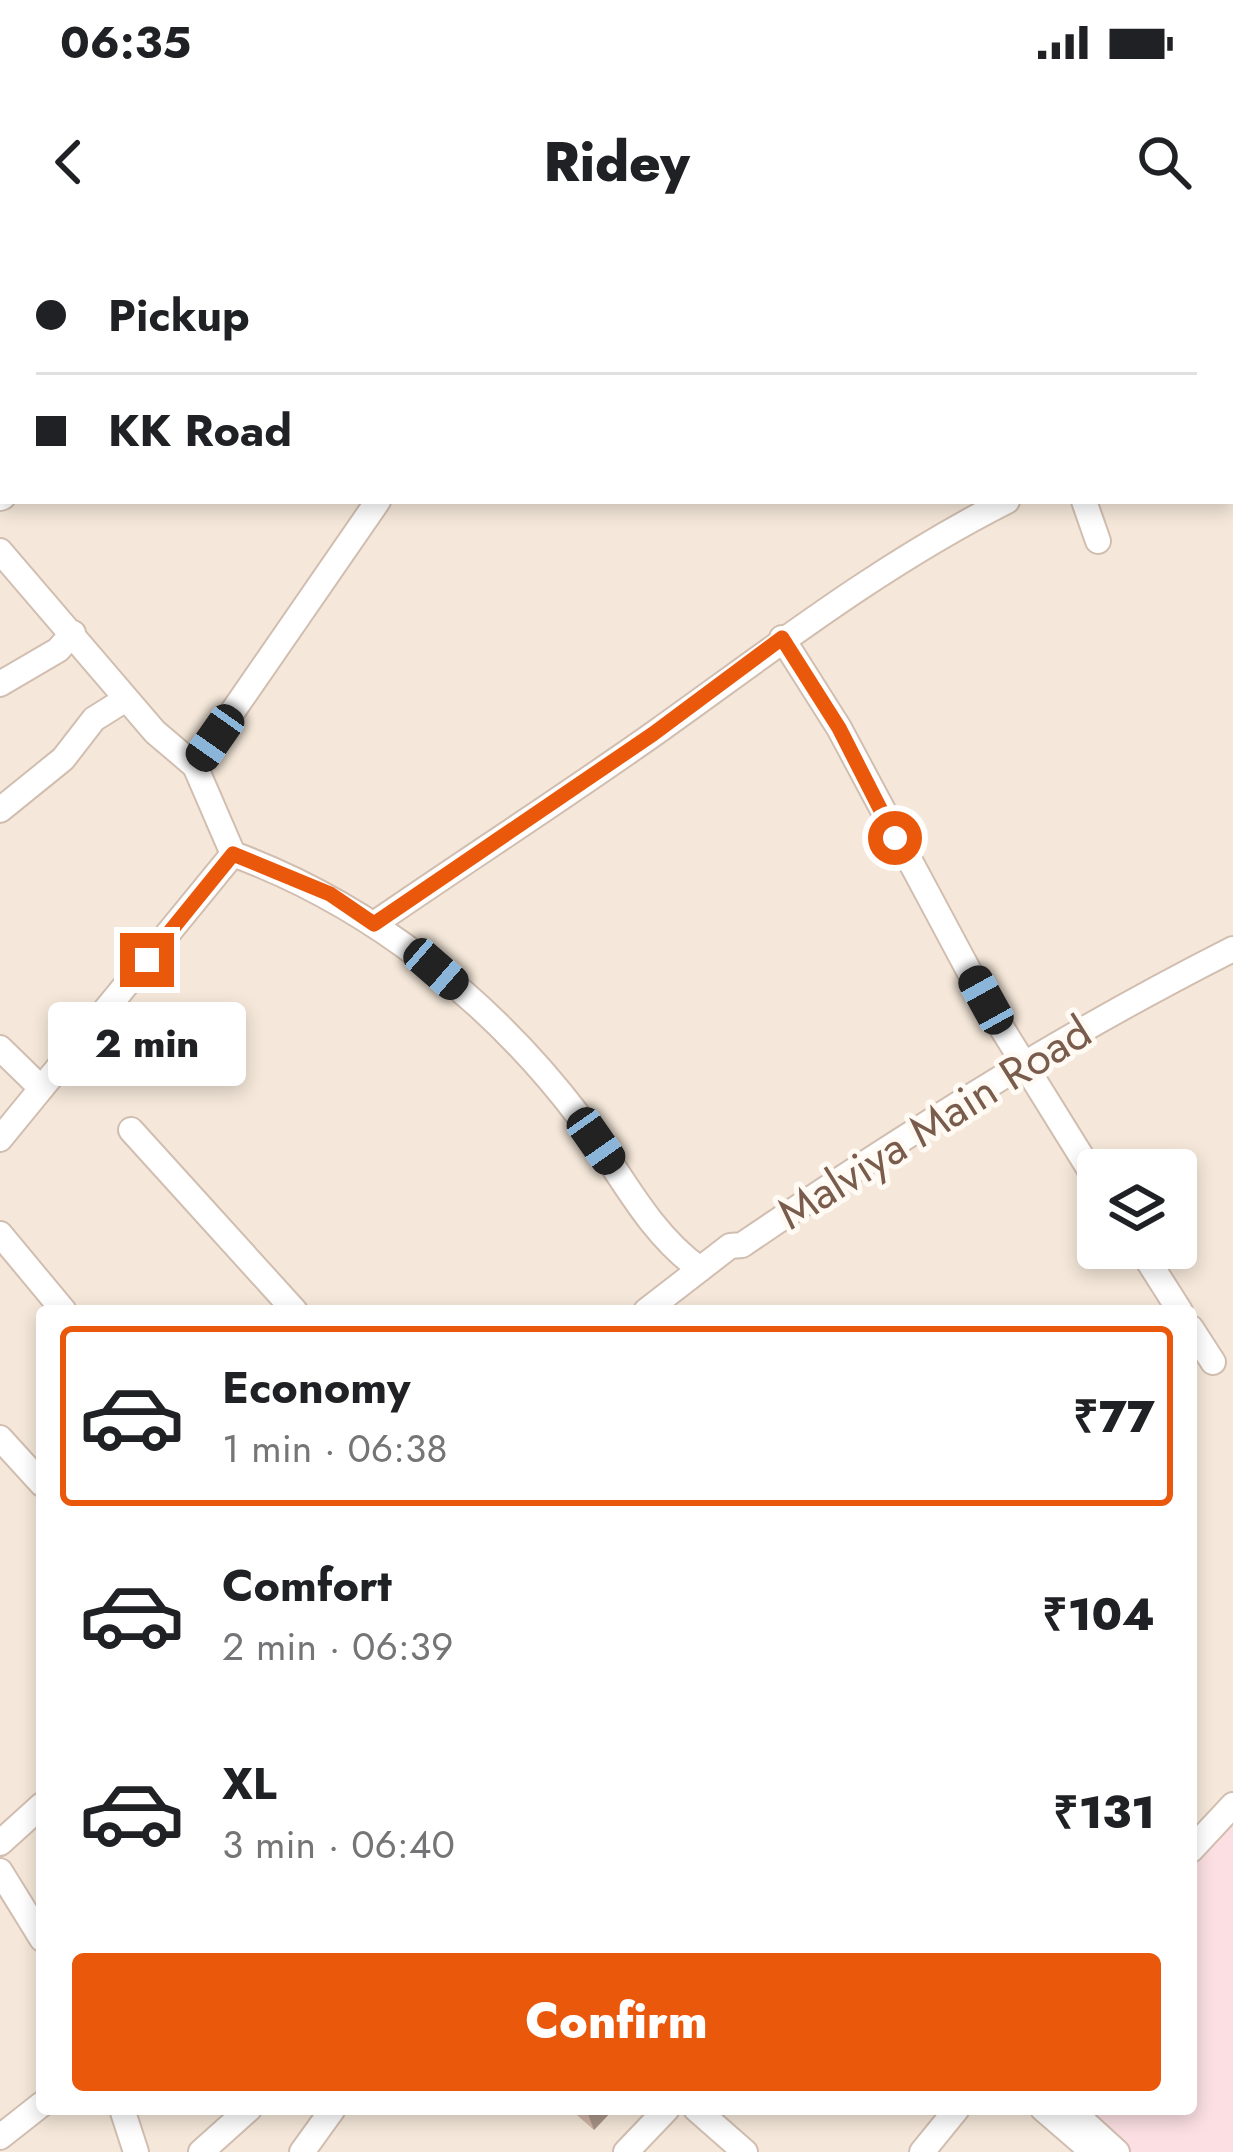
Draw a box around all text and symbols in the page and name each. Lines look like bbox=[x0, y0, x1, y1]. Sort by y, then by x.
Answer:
text: 06:35 bbox=[60, 10, 191, 75]
text: Ridey bbox=[543, 123, 690, 201]
icon: back bbox=[36, 129, 102, 195]
icon: search bbox=[1131, 129, 1197, 195]
text: Pickup bbox=[108, 283, 250, 348]
text: KK Road bbox=[108, 398, 292, 463]
car bbox=[180, 698, 250, 778]
route start bbox=[868, 811, 922, 865]
car bbox=[397, 932, 475, 1006]
route end bbox=[120, 933, 174, 987]
car bbox=[953, 960, 1019, 1040]
street label: Malviya Main Road bbox=[765, 1000, 1104, 1245]
callout: 2 min bbox=[48, 1002, 246, 1086]
text: 2 min bbox=[95, 1015, 199, 1072]
car bbox=[561, 1101, 631, 1181]
map controls bbox=[1077, 1149, 1197, 1269]
button: layers bbox=[1077, 1149, 1197, 1269]
text: Economy bbox=[222, 1355, 410, 1420]
icon: car bbox=[78, 1362, 186, 1470]
text: ₹77 bbox=[1073, 1384, 1155, 1449]
text: 1 min · 06:38 bbox=[222, 1420, 448, 1477]
text: Comfort bbox=[222, 1553, 392, 1618]
icon: car bbox=[78, 1560, 186, 1668]
text: ₹104 bbox=[1042, 1582, 1155, 1647]
text: 2 min · 06:39 bbox=[222, 1618, 453, 1675]
text: XL bbox=[222, 1751, 277, 1816]
icon: car bbox=[78, 1758, 186, 1866]
text: ₹131 bbox=[1053, 1780, 1155, 1845]
text: 3 min · 06:40 bbox=[222, 1816, 455, 1873]
button: Confirm bbox=[72, 1953, 1161, 2091]

